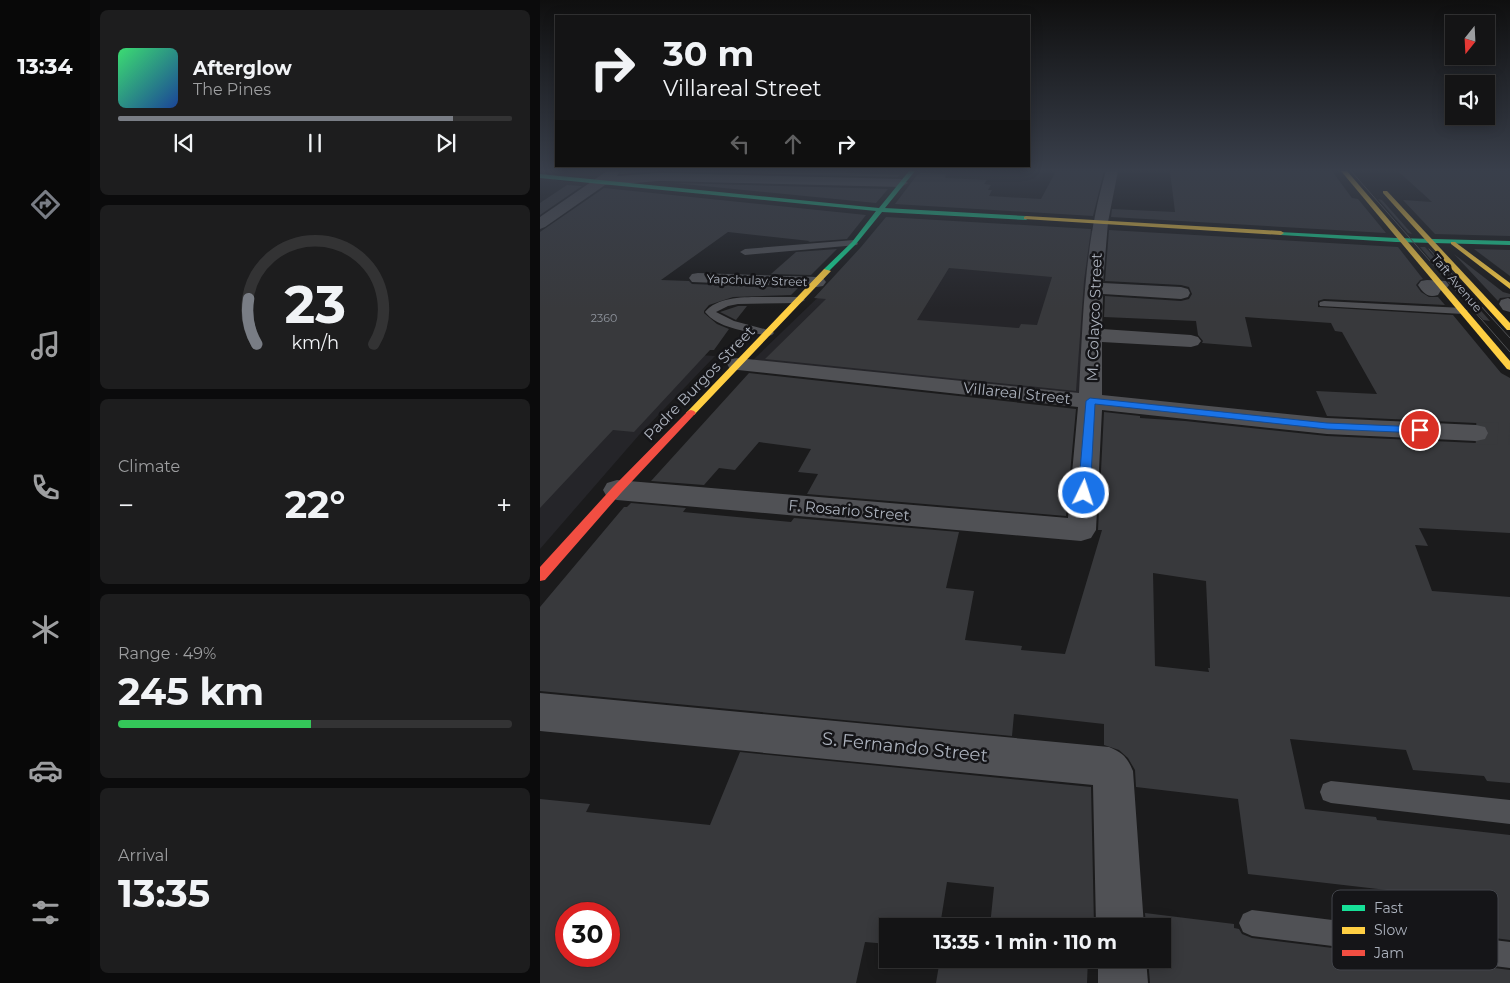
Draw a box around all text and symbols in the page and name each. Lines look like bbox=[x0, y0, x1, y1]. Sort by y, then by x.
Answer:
north arrow bbox=[1445, 15, 1495, 65]
map controls bbox=[1445, 15, 1495, 125]
text: 30 m bbox=[663, 32, 754, 75]
icon: right bbox=[580, 35, 645, 100]
text: 13:34 bbox=[17, 53, 73, 80]
text: Afterglow bbox=[193, 57, 292, 80]
text: Villareal Street bbox=[663, 75, 821, 102]
button: sound bbox=[1445, 75, 1495, 125]
text: The Pines bbox=[193, 80, 271, 99]
icon: previous bbox=[170, 129, 198, 157]
icon: pause bbox=[301, 129, 329, 157]
icon: next bbox=[432, 129, 460, 157]
icon: left bbox=[726, 130, 754, 158]
icon: ahead bbox=[779, 130, 807, 158]
icon: right bbox=[832, 130, 860, 158]
icon: directions bbox=[28, 187, 63, 222]
street label: Taft Avenue bbox=[1428, 251, 1486, 315]
street label: M. Colayco Street bbox=[1082, 252, 1106, 382]
street label: Yapchulay Street bbox=[706, 271, 808, 289]
text: 23 bbox=[284, 273, 346, 336]
house number: 2360 bbox=[591, 311, 617, 325]
street label: Padre Burgos Street bbox=[639, 322, 759, 444]
icon: music bbox=[28, 328, 63, 363]
text: km/h bbox=[291, 332, 339, 353]
street label: Villareal Street bbox=[962, 378, 1072, 408]
pin bbox=[1399, 409, 1441, 451]
icon: arrive bbox=[1406, 416, 1434, 444]
text: Climate bbox=[118, 457, 180, 476]
position arrow bbox=[1057, 466, 1109, 518]
icon: phone bbox=[28, 470, 63, 505]
text: 22° bbox=[285, 481, 345, 528]
text: − bbox=[118, 488, 134, 522]
text: + bbox=[496, 488, 512, 522]
street label: F. Rosario Street bbox=[788, 495, 910, 525]
icon: climate bbox=[28, 612, 63, 647]
text: Range · 49% bbox=[118, 644, 216, 663]
text: 245 km bbox=[118, 668, 264, 715]
street label: S. Fernando Street bbox=[821, 727, 989, 767]
icon: car bbox=[28, 753, 63, 788]
text: Arrival bbox=[118, 846, 168, 865]
text: 13:35 bbox=[118, 870, 210, 917]
legend bbox=[1332, 890, 1498, 970]
icon: filters bbox=[28, 895, 63, 930]
text: Fast bbox=[1374, 899, 1404, 917]
speed limit sign: 30 bbox=[555, 902, 620, 967]
text: Slow bbox=[1374, 921, 1408, 939]
text: 13:35 · 1 min · 110 m bbox=[933, 931, 1117, 954]
text: Jam bbox=[1373, 944, 1404, 962]

